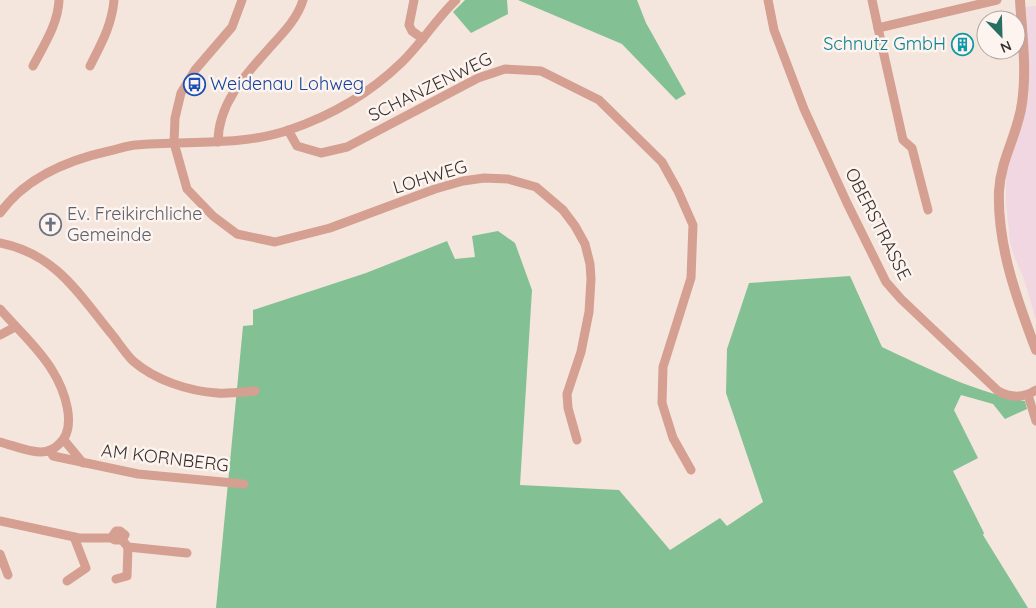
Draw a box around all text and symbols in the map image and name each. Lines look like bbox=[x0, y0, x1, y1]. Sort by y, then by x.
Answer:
north arrow bbox=[976, 10, 1026, 60]
place label: Schnutz GmbH bbox=[823, 32, 946, 55]
building icon: Schnutz GmbH bbox=[950, 32, 974, 56]
text: N bbox=[998, 37, 1014, 57]
street label: SCHANZENWEG bbox=[364, 47, 495, 126]
bus stop icon: Weidenau Lohweg bbox=[182, 72, 206, 96]
place label: Weidenau Lohweg bbox=[210, 72, 364, 95]
street label: LOHWEG bbox=[390, 154, 470, 199]
street label: OBERSTRASSE bbox=[840, 164, 917, 284]
place label: Ev. Freikirchliche Gemeinde bbox=[67, 202, 203, 246]
church icon: Ev. Freikirchliche Gemeinde bbox=[39, 212, 63, 236]
street label: AM KORNBERG bbox=[100, 438, 230, 477]

